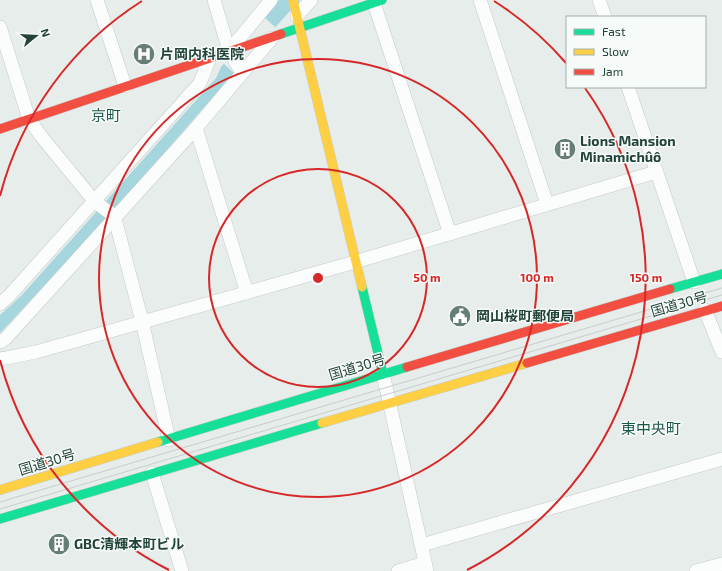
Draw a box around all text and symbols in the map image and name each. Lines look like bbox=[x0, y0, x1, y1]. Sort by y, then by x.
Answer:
north arrow bbox=[16, 16, 56, 56]
legend bbox=[566, 16, 706, 88]
text: Fast bbox=[602, 24, 626, 38]
text: N bbox=[39, 27, 53, 39]
hospital icon: 片岡内科医院 bbox=[131, 41, 157, 67]
text: Slow bbox=[602, 44, 629, 58]
place label: 片岡内科医院 bbox=[160, 45, 244, 62]
text: Jam bbox=[602, 64, 623, 78]
district label: 京町 bbox=[91, 106, 121, 124]
place label: Lions Mansion Minamichûô bbox=[580, 132, 676, 165]
building icon: Lions Mansion Minamichûô bbox=[552, 136, 578, 162]
text: 50 m bbox=[413, 270, 441, 284]
text: 100 m bbox=[520, 270, 554, 284]
text: 150 m bbox=[630, 270, 662, 284]
centre of rings bbox=[311, 271, 325, 285]
street label: 国道30号 bbox=[649, 287, 709, 320]
public building icon: 岡山桜町郵便局 bbox=[447, 303, 473, 329]
place label: 岡山桜町郵便局 bbox=[476, 307, 574, 324]
street label: 国道30号 bbox=[327, 350, 387, 383]
district label: 東中央町 bbox=[621, 419, 681, 437]
street label: 国道30号 bbox=[17, 445, 77, 478]
building icon: GBC清輝本町ビル bbox=[46, 531, 72, 557]
place label: GBC清輝本町ビル bbox=[74, 535, 184, 552]

